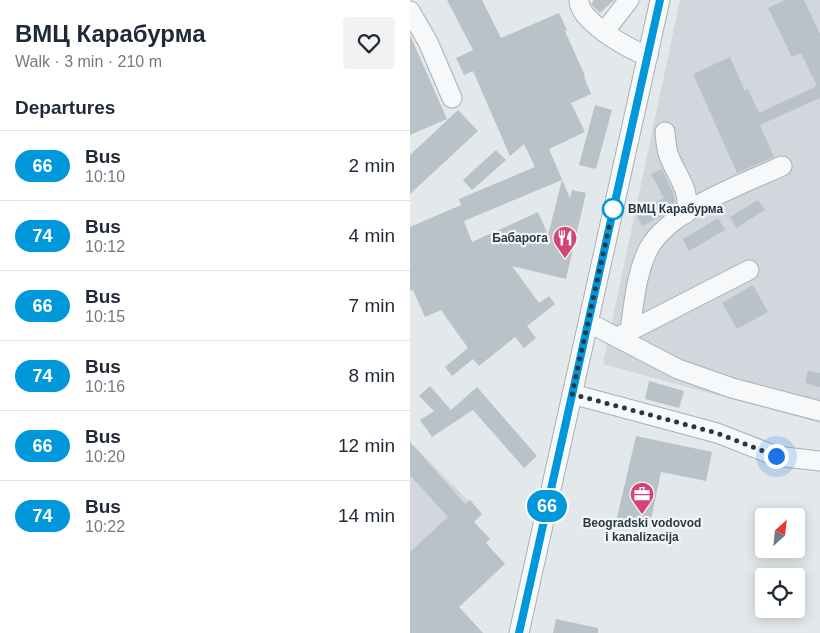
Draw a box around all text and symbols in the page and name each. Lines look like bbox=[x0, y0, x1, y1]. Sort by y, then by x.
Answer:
button: heart bbox=[343, 17, 395, 69]
text: ВМЦ Карабурма bbox=[15, 20, 206, 47]
text: Walk · 3 min · 210 m bbox=[15, 53, 162, 70]
text: Departures bbox=[15, 97, 115, 118]
text: Bus bbox=[85, 146, 121, 167]
text: 2 min bbox=[349, 155, 395, 176]
text: 66 bbox=[32, 156, 53, 176]
text: 10:10 bbox=[85, 168, 125, 185]
marker: ВМЦ Карабурма bbox=[602, 198, 624, 220]
place label: ВМЦ Карабурма bbox=[628, 202, 724, 216]
text: Bus bbox=[85, 216, 121, 237]
text: 4 min bbox=[349, 225, 395, 246]
restaurant icon: Бабарога bbox=[552, 225, 578, 259]
text: 74 bbox=[32, 226, 53, 246]
place label: Бабарога bbox=[492, 231, 548, 245]
text: 10:12 bbox=[85, 238, 125, 255]
text: Bus bbox=[85, 286, 121, 307]
text: 7 min bbox=[349, 295, 395, 316]
text: 66 bbox=[32, 296, 53, 316]
text: 10:15 bbox=[85, 308, 125, 325]
text: Bus bbox=[85, 356, 121, 377]
text: 8 min bbox=[349, 365, 395, 386]
text: 74 bbox=[32, 366, 53, 386]
text: 10:16 bbox=[85, 378, 125, 395]
text: Bus bbox=[85, 426, 121, 447]
text: 12 min bbox=[338, 435, 395, 456]
text: 66 bbox=[32, 436, 53, 456]
your location bbox=[764, 444, 789, 469]
text: 10:20 bbox=[85, 448, 125, 465]
office icon: Beogradski vodovod i kanalizacija bbox=[629, 481, 655, 515]
line badge: 66 bbox=[524, 490, 570, 522]
text: Bus bbox=[85, 496, 121, 517]
text: 66 bbox=[537, 496, 557, 516]
text: 14 min bbox=[338, 505, 395, 526]
text: 74 bbox=[32, 506, 53, 526]
north arrow bbox=[755, 508, 805, 558]
map controls bbox=[755, 508, 805, 618]
place label: Beogradski vodovod i kanalizacija bbox=[583, 516, 701, 544]
text: 10:22 bbox=[85, 518, 125, 535]
button: locate bbox=[755, 568, 805, 618]

